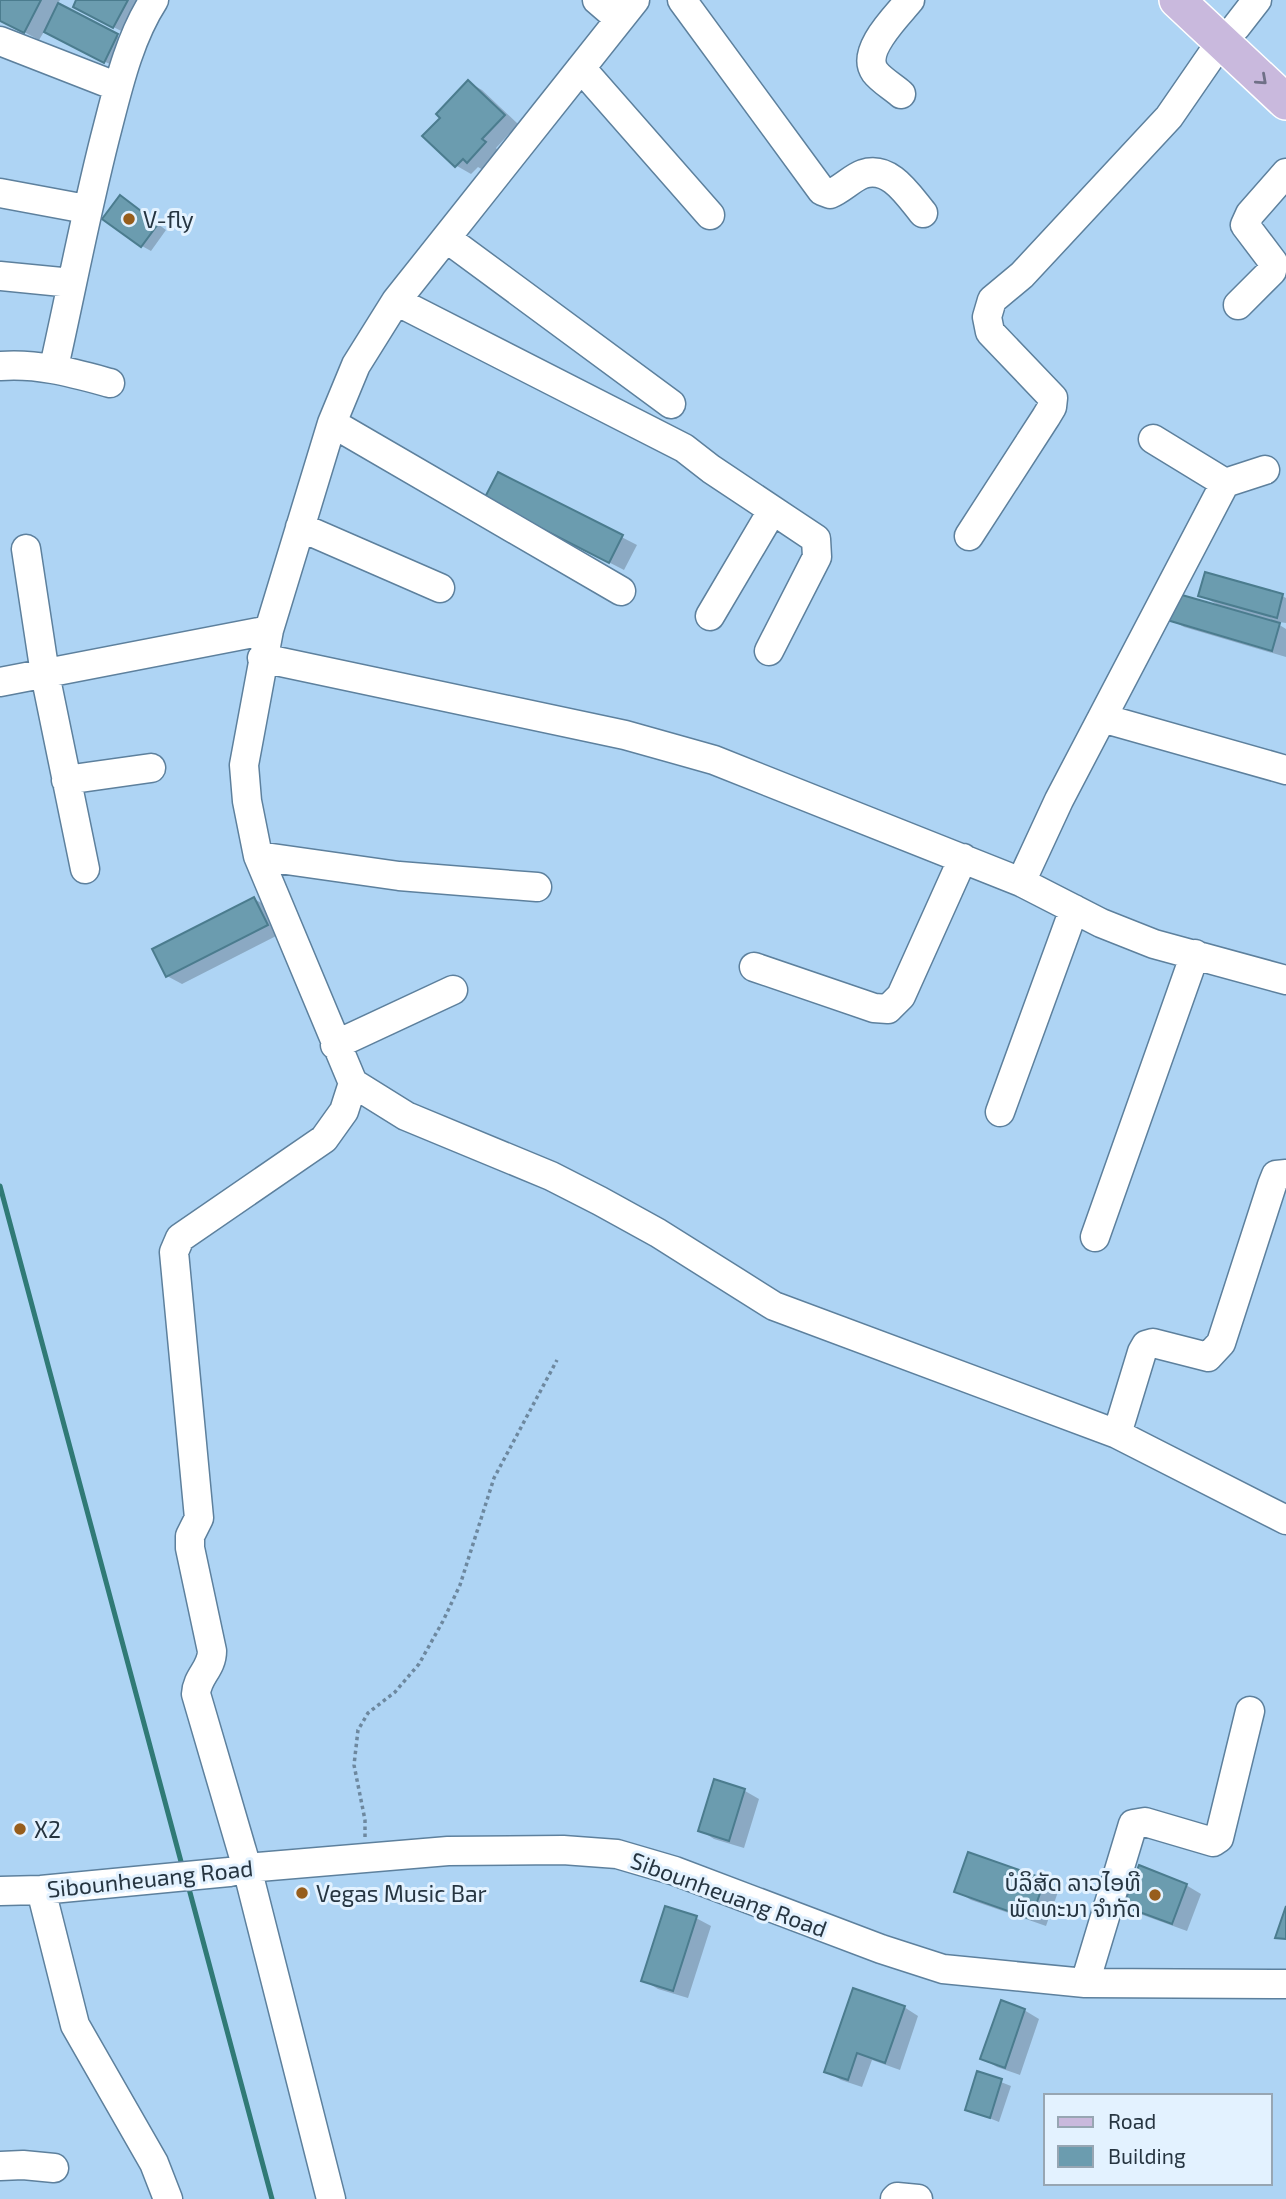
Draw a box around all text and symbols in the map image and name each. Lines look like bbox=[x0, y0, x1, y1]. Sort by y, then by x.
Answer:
one-way arrow bbox=[1254, 72, 1267, 85]
place label: V-fly bbox=[143, 205, 194, 233]
marker: V-fly bbox=[121, 211, 137, 227]
place label: X2 bbox=[34, 1815, 61, 1843]
marker: X2 bbox=[12, 1821, 28, 1837]
street label: Sibounheuang Road bbox=[627, 1845, 831, 1943]
street label: Sibounheuang Road bbox=[46, 1853, 254, 1903]
place label: ບໍລິສັດ ລາວໄອທີ ພັດທະນາ ຈຳກັດ bbox=[1004, 1868, 1141, 1922]
place label: Vegas Music Bar bbox=[316, 1879, 487, 1907]
marker: Vegas Music Bar bbox=[294, 1885, 310, 1901]
marker: ບໍລິສັດ ລາວໄອທີ ພັດທະນາ ຈຳກັດ bbox=[1147, 1887, 1163, 1903]
legend bbox=[1044, 2094, 1272, 2185]
text: Road bbox=[1108, 2108, 1156, 2133]
text: Building bbox=[1108, 2143, 1186, 2168]

